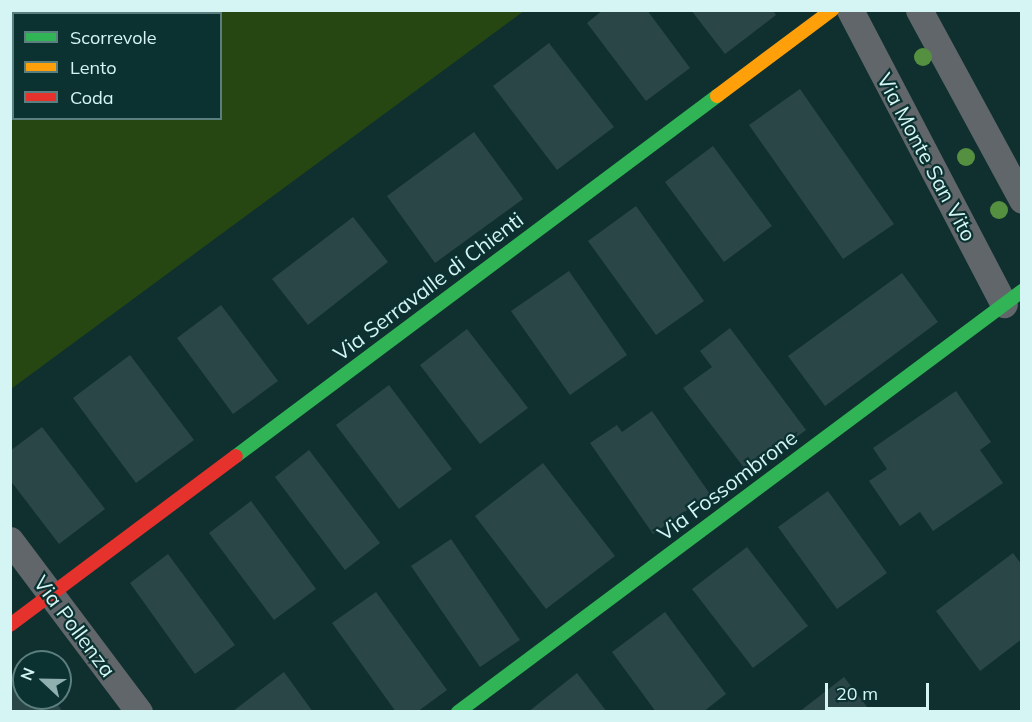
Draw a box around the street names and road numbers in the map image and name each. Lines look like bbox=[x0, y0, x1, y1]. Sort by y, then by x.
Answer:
street label: Via Monte San Vito bbox=[872, 69, 982, 245]
street label: Via Serravalle di Chienti bbox=[328, 206, 528, 366]
street label: Via Fossombrone bbox=[652, 424, 802, 546]
street label: Via Pollenza bbox=[29, 570, 121, 682]

